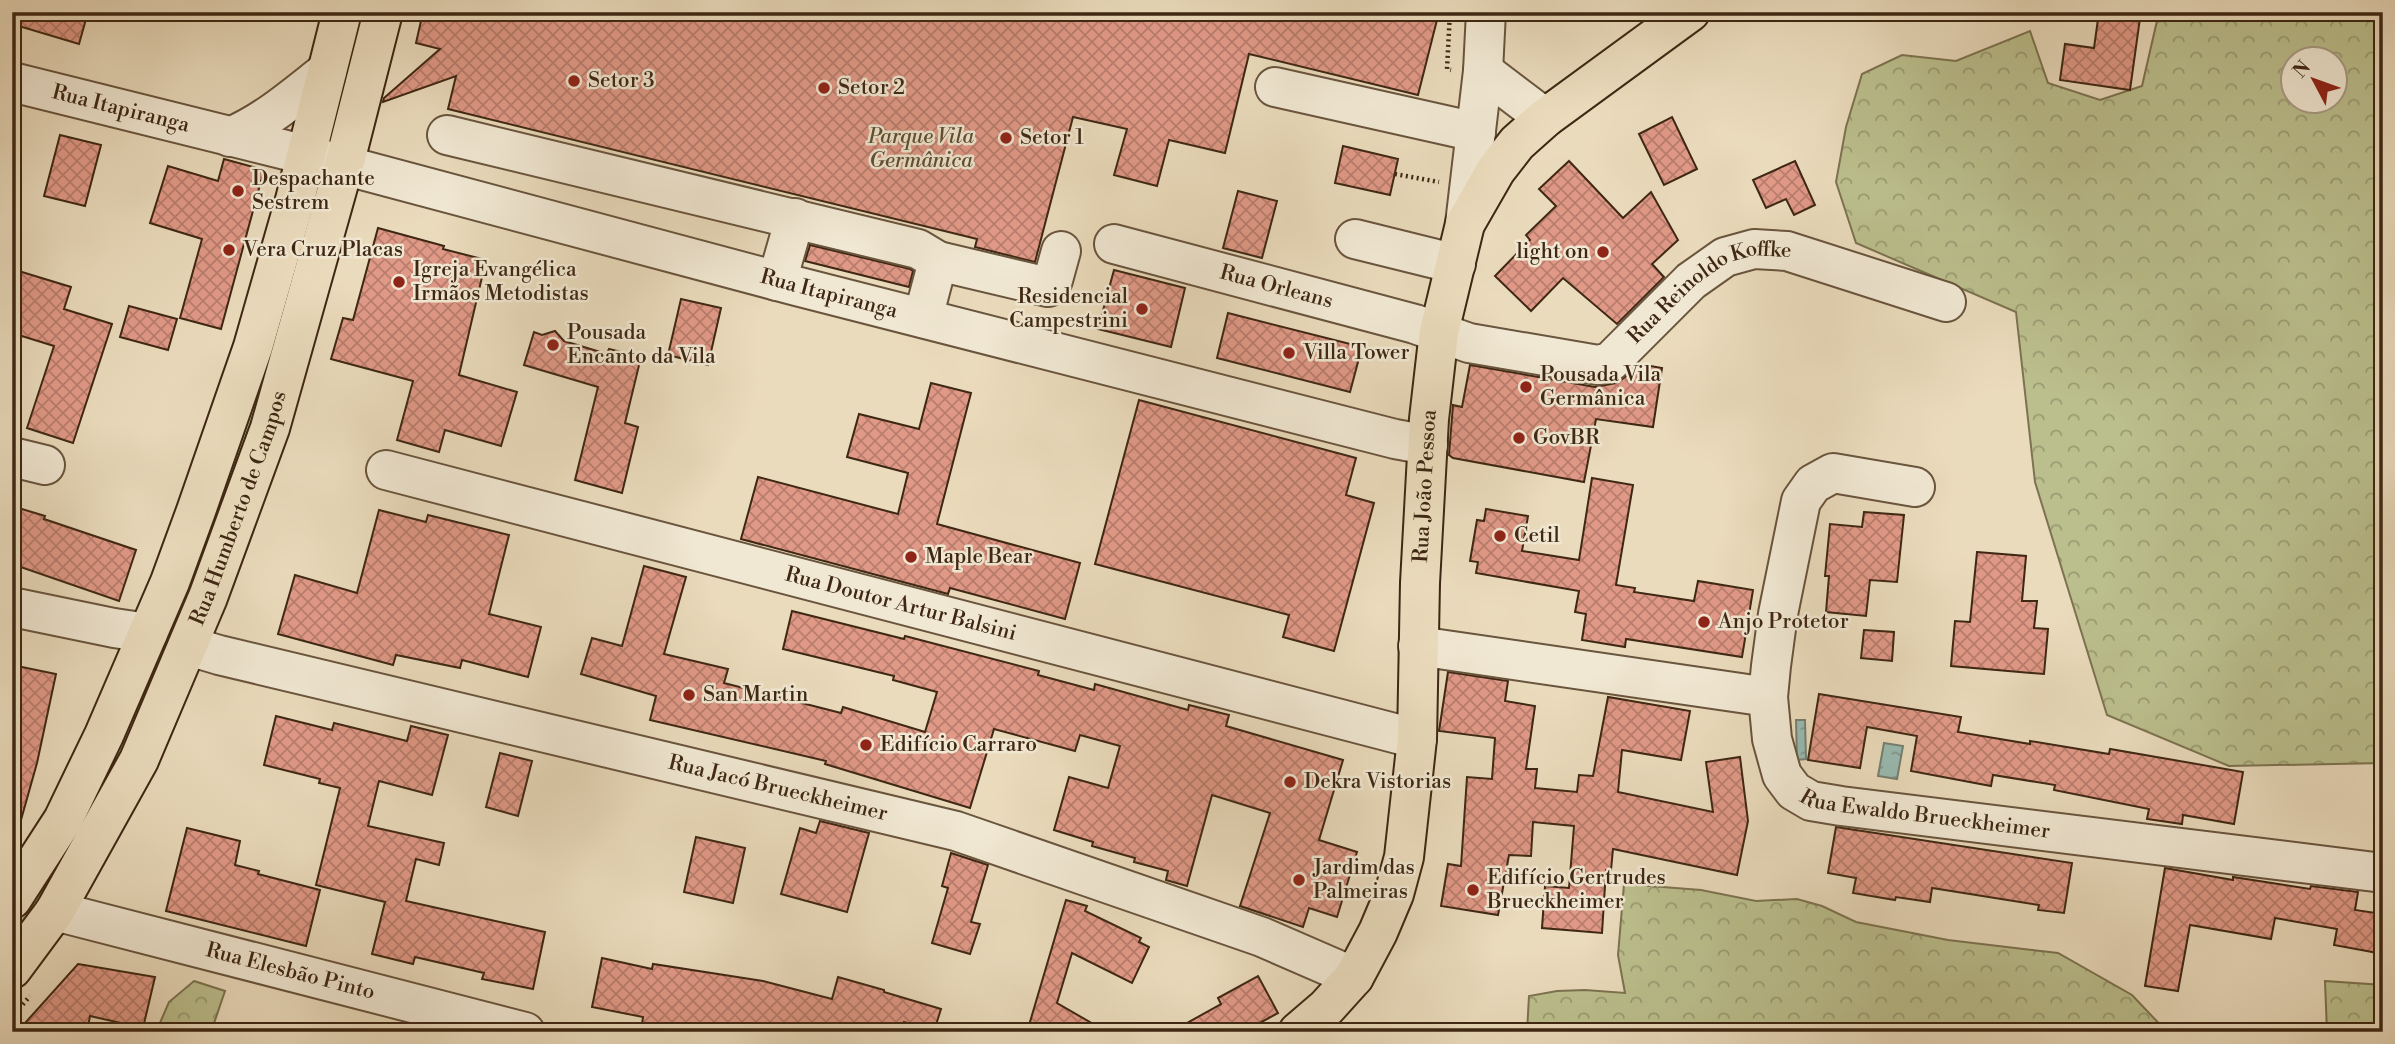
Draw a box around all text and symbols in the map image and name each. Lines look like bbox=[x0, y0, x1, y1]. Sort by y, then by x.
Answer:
north arrow bbox=[2280, 46, 2350, 116]
text: N bbox=[2288, 56, 2316, 83]
place label: Setor 3 bbox=[588, 68, 655, 94]
marker: Setor 3 bbox=[566, 73, 582, 89]
place label: Setor 2 bbox=[838, 75, 905, 101]
street label: Rua Itapiranga bbox=[49, 79, 192, 139]
marker: Setor 2 bbox=[816, 80, 832, 96]
park label: Parque Vila Germânica bbox=[867, 124, 974, 174]
place label: Setor 1 bbox=[1020, 125, 1084, 151]
marker: Setor 1 bbox=[998, 130, 1014, 146]
place label: Despachante Sestrem bbox=[252, 166, 375, 216]
marker: Despachante Sestrem bbox=[230, 183, 246, 199]
street label: Rua Reinoldo Koffke bbox=[1622, 236, 1792, 350]
place label: Vera Cruz Placas bbox=[242, 237, 403, 263]
place label: light on bbox=[1516, 239, 1589, 265]
marker: Vera Cruz Placas bbox=[221, 242, 237, 258]
marker: light on bbox=[1595, 244, 1611, 260]
place label: Igreja Evangélica Irmãos Metodistas bbox=[413, 257, 589, 307]
street label: Rua Orleans bbox=[1217, 260, 1336, 315]
street label: Rua Itapiranga bbox=[757, 264, 901, 324]
marker: Igreja Evangélica Irmãos Metodistas bbox=[391, 274, 407, 290]
place label: Residencial Campestrini bbox=[1009, 284, 1128, 334]
marker: Residencial Campestrini bbox=[1134, 301, 1150, 317]
place label: Pousada Encanto da Vila bbox=[567, 320, 716, 370]
marker: Pousada Encanto da Vila bbox=[545, 337, 561, 353]
place label: Villa Tower bbox=[1302, 340, 1409, 366]
marker: Villa Tower bbox=[1281, 345, 1297, 361]
place label: Pousada Vila Germânica bbox=[1540, 362, 1661, 412]
marker: Pousada Vila Germânica bbox=[1518, 379, 1534, 395]
street label: Rua Humberto de Campos bbox=[184, 388, 293, 630]
street label: Rua João Pessoa bbox=[1408, 408, 1443, 563]
place label: GovBR bbox=[1533, 425, 1600, 451]
marker: GovBR bbox=[1511, 430, 1527, 446]
place label: Cetil bbox=[1514, 523, 1560, 549]
marker: Cetil bbox=[1492, 528, 1508, 544]
place label: Maple Bear bbox=[925, 544, 1033, 570]
marker: Maple Bear bbox=[903, 549, 919, 565]
street label: Rua Doutor Artur Balsini bbox=[782, 562, 1019, 647]
place label: Anjo Protetor bbox=[1717, 609, 1849, 635]
marker: Anjo Protetor bbox=[1696, 614, 1712, 630]
place label: San Martin bbox=[703, 682, 809, 708]
marker: San Martin bbox=[681, 687, 697, 703]
place label: Edifício Carraro bbox=[880, 732, 1037, 758]
marker: Edifício Carraro bbox=[858, 737, 874, 753]
street label: Rua Jacó Brueckheimer bbox=[666, 750, 890, 827]
place label: Dekra Vistorias bbox=[1304, 769, 1451, 795]
marker: Dekra Vistorias bbox=[1282, 774, 1298, 790]
street label: Rua Ewaldo Brueckheimer bbox=[1795, 784, 2052, 845]
place label: Jardim das Palmeiras bbox=[1312, 855, 1415, 905]
place label: Edifício Gertrudes Brueckheimer bbox=[1486, 865, 1666, 915]
marker: Jardim das Palmeiras bbox=[1291, 872, 1307, 888]
marker: Edifício Gertrudes Brueckheimer bbox=[1465, 882, 1481, 898]
street label: Rua Elesbão Pinto bbox=[203, 937, 378, 1006]

